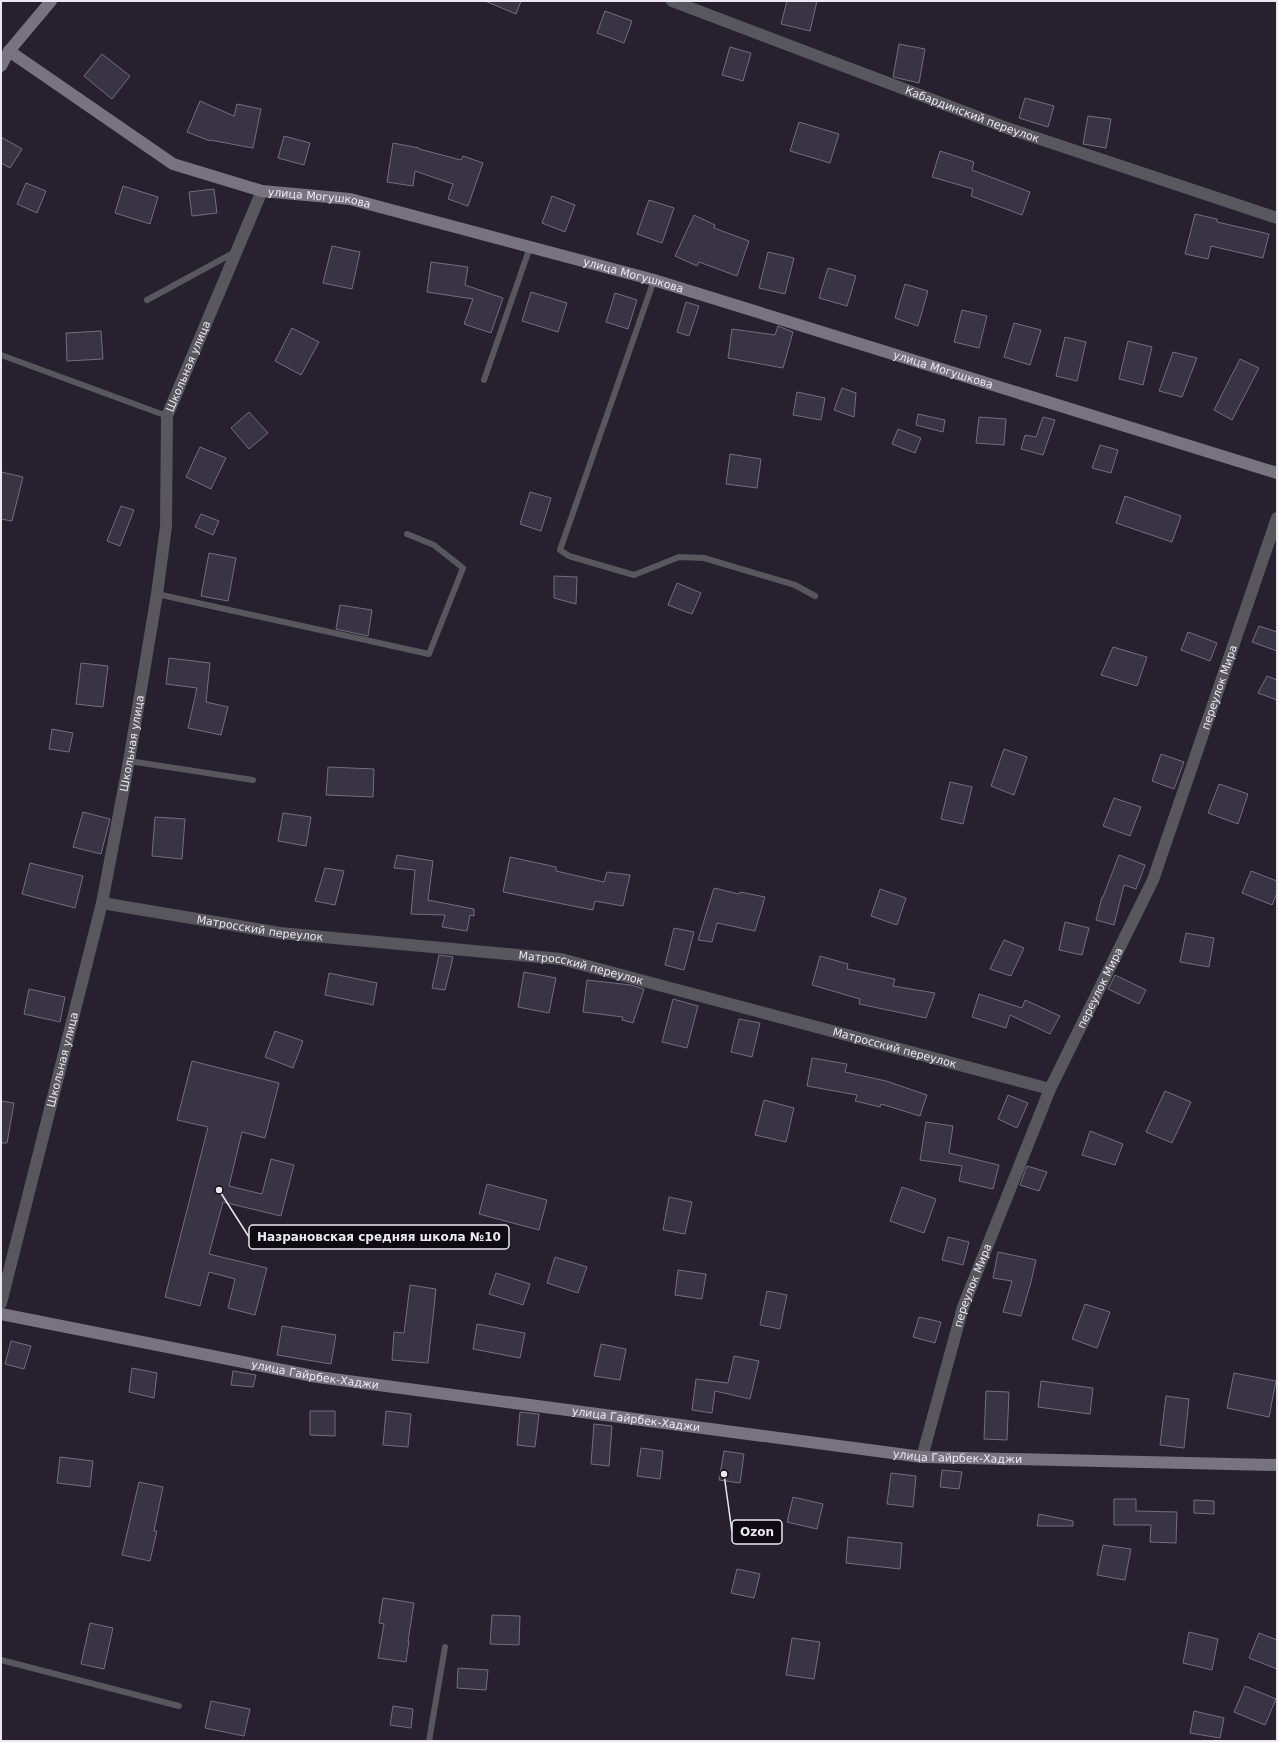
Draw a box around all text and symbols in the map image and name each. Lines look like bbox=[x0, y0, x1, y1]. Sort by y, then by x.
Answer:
street label: Кабардинский переулок bbox=[903, 83, 1042, 145]
street label: улица Могушкова bbox=[267, 185, 372, 211]
street label: улица Могушкова bbox=[582, 255, 685, 295]
street label: Школьная улица bbox=[163, 319, 213, 414]
street label: улица Могушкова bbox=[892, 348, 995, 391]
street label: переулок Мира bbox=[1199, 643, 1240, 731]
street label: Школьная улица bbox=[117, 694, 146, 793]
street label: Матросский переулок bbox=[196, 913, 324, 943]
street label: переулок Мира bbox=[1074, 945, 1125, 1030]
street label: Матросский переулок bbox=[518, 949, 645, 987]
street label: Школьная улица bbox=[44, 1011, 81, 1109]
street label: Матросский переулок bbox=[831, 1025, 958, 1070]
callout: Назрановская средняя школа №10 bbox=[249, 1225, 509, 1249]
text: Назрановская средняя школа №10 bbox=[257, 1230, 501, 1244]
street label: переулок Мира bbox=[951, 1242, 994, 1329]
street label: улица Гайрбек-Хаджи bbox=[250, 1357, 380, 1392]
street label: улица Гайрбек-Хаджи bbox=[571, 1404, 701, 1434]
street label: улица Гайрбек-Хаджи bbox=[892, 1447, 1022, 1466]
callout: Ozon bbox=[732, 1520, 782, 1544]
text: Ozon bbox=[740, 1525, 774, 1539]

